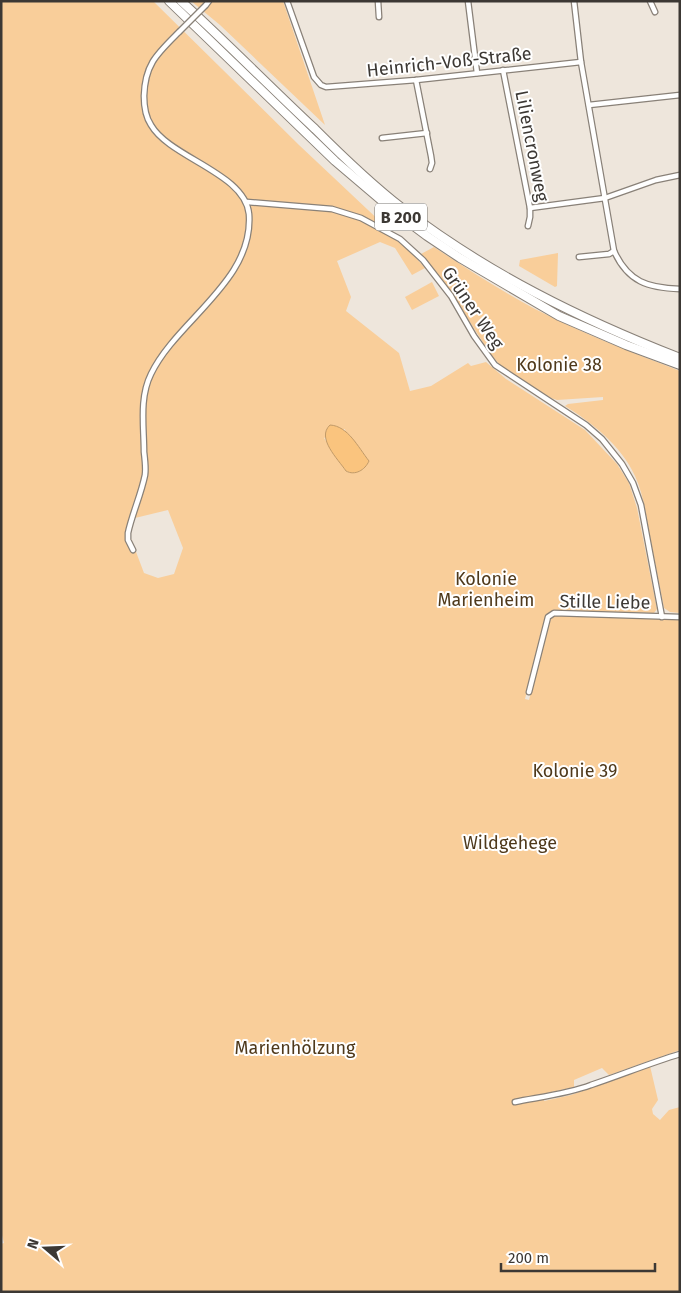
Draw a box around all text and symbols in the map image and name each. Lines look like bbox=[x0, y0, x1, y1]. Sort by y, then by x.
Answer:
street label: Heinrich-Voß-Straße bbox=[365, 42, 533, 82]
street label: Liliencronweg bbox=[510, 88, 554, 204]
road number: B 200 bbox=[375, 203, 427, 230]
street label: Grüner Weg bbox=[437, 263, 509, 354]
park label: Kolonie 38 bbox=[516, 354, 602, 376]
park label: Kolonie Marienheim bbox=[437, 568, 535, 611]
street label: Stille Liebe bbox=[559, 590, 651, 614]
park label: Kolonie 39 bbox=[533, 760, 617, 782]
park label: Wildgehege bbox=[463, 832, 557, 854]
park label: Marienhölzung bbox=[235, 1037, 356, 1059]
north arrow bbox=[20, 1223, 70, 1273]
text: N bbox=[24, 1237, 43, 1251]
scale bar bbox=[501, 1240, 655, 1272]
text: 200 m bbox=[508, 1249, 549, 1267]

